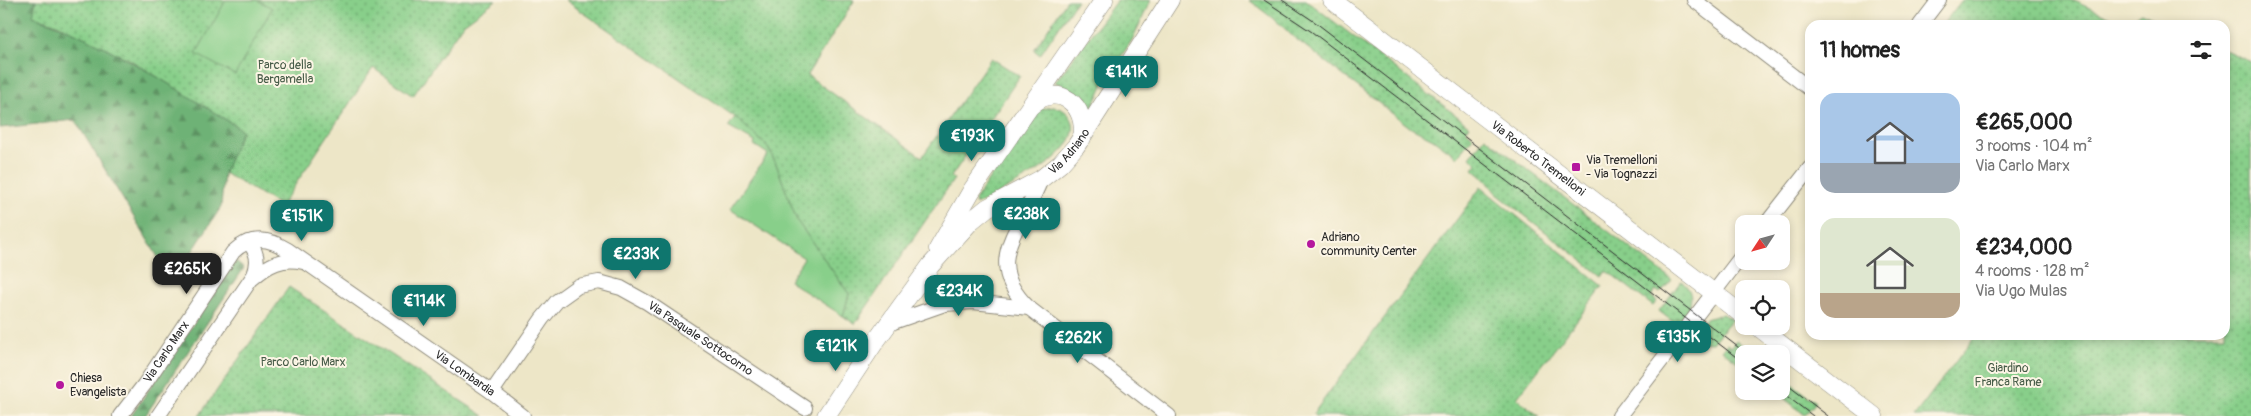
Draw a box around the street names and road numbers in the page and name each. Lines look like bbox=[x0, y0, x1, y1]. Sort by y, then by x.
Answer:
street label: Via Roberto Tremelloni bbox=[1488, 118, 1588, 199]
street label: Via Adriano bbox=[1046, 125, 1094, 178]
street label: Via Pasquale Sottocorno bbox=[645, 298, 756, 379]
street label: Via Carlo Marx bbox=[140, 318, 193, 386]
street label: Via Lombardia bbox=[431, 347, 498, 400]

